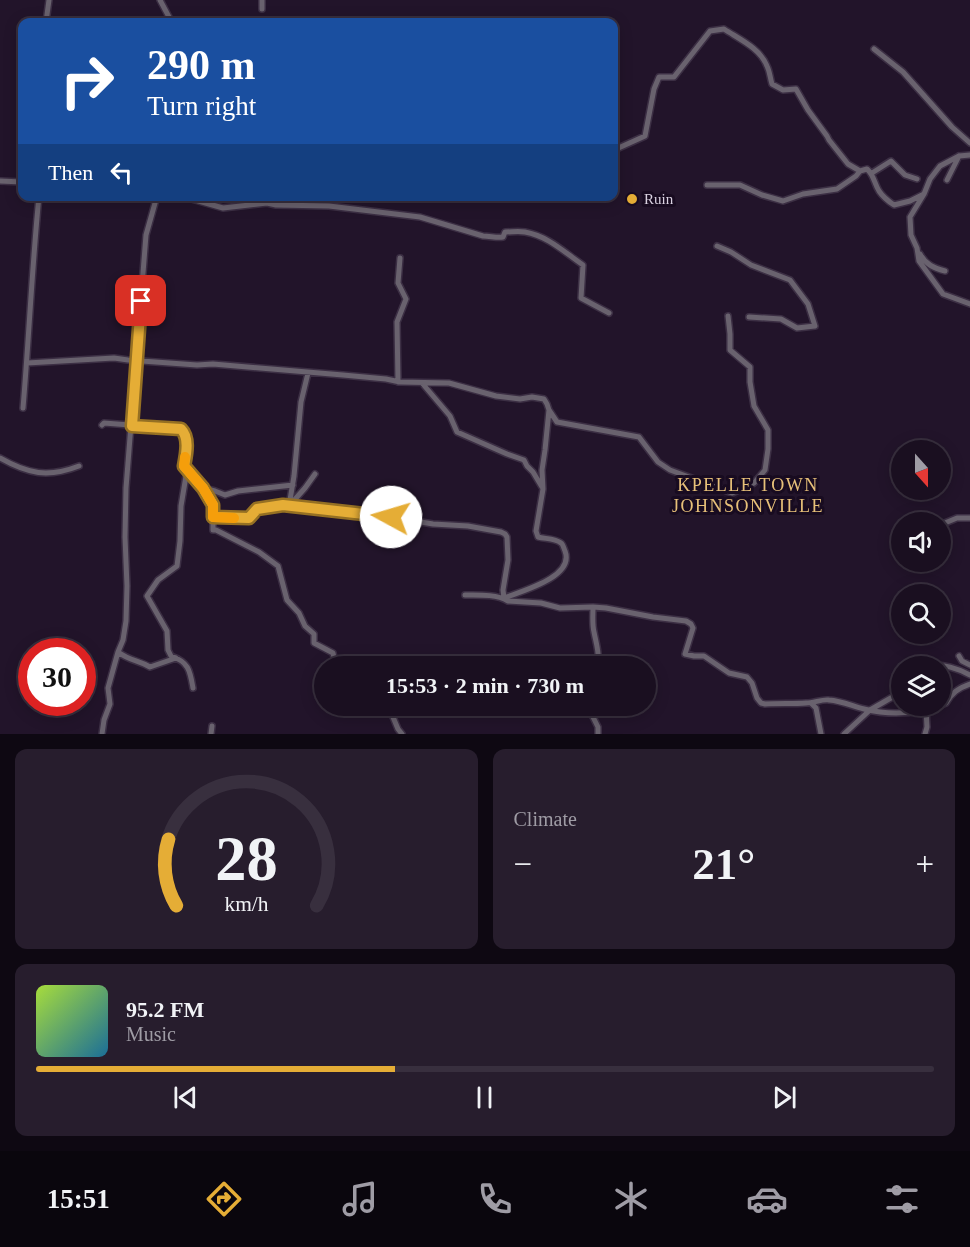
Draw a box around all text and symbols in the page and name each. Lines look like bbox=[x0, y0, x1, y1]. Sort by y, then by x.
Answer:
icon: right bbox=[48, 42, 126, 120]
text: 290 m bbox=[147, 42, 256, 88]
text: Turn right bbox=[147, 91, 256, 121]
icon: left bbox=[105, 156, 138, 189]
text: Then bbox=[48, 160, 93, 185]
place label: Ruin bbox=[644, 191, 674, 207]
marker: Ruin bbox=[625, 192, 639, 206]
pin bbox=[115, 275, 166, 326]
icon: arrive bbox=[124, 284, 157, 317]
north arrow bbox=[891, 440, 951, 500]
map controls bbox=[891, 440, 951, 716]
district label: KPELLE TOWN JOHNSONVILLE bbox=[672, 475, 824, 516]
position arrow bbox=[359, 485, 423, 549]
button: sound bbox=[891, 512, 951, 572]
button: search bbox=[891, 584, 951, 644]
speed limit sign: 30 bbox=[18, 638, 96, 716]
button: layers bbox=[891, 656, 951, 716]
text: 15:53 · 2 min · 730 m bbox=[386, 673, 584, 698]
text: Climate bbox=[514, 808, 577, 830]
text: 28 bbox=[215, 824, 277, 893]
text: 21° bbox=[692, 839, 755, 889]
text: − bbox=[514, 846, 532, 882]
text: + bbox=[915, 846, 934, 882]
text: km/h bbox=[224, 892, 269, 916]
text: 95.2 FM bbox=[126, 997, 204, 1022]
text: Music bbox=[126, 1023, 176, 1045]
icon: previous bbox=[169, 1081, 202, 1114]
icon: pause bbox=[468, 1081, 501, 1114]
icon: next bbox=[768, 1081, 801, 1114]
icon: directions bbox=[203, 1178, 245, 1220]
icon: music bbox=[339, 1178, 381, 1220]
icon: phone bbox=[474, 1178, 516, 1220]
icon: climate bbox=[610, 1178, 652, 1220]
icon: car bbox=[746, 1178, 788, 1220]
icon: filters bbox=[881, 1178, 923, 1220]
text: 15:51 bbox=[47, 1184, 110, 1214]

